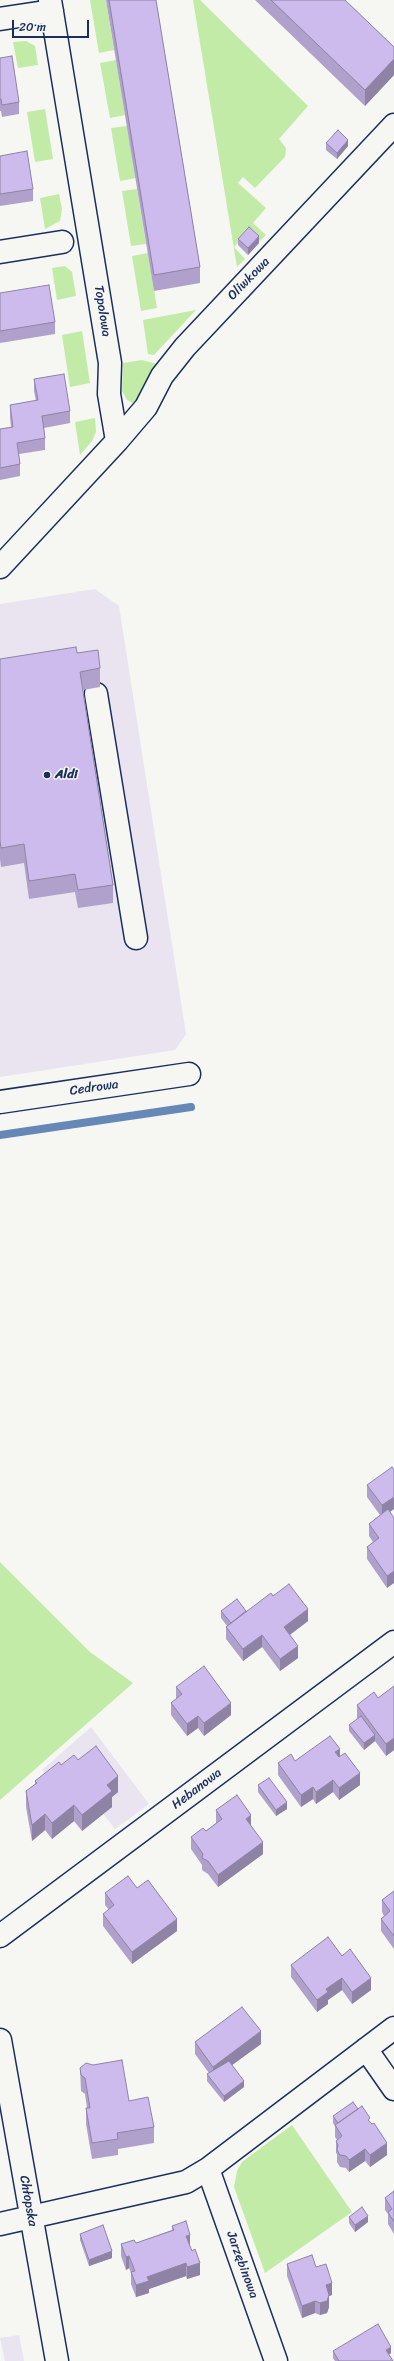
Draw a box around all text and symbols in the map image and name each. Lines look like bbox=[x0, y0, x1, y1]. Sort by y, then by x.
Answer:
scale bar bbox=[14, 12, 91, 38]
text: 20 m bbox=[19, 16, 46, 38]
street label: Oliwkowa bbox=[225, 254, 273, 304]
street label: Topolowa bbox=[90, 284, 114, 338]
place label: Aldi bbox=[55, 767, 78, 783]
marker: Aldi bbox=[42, 770, 52, 780]
street label: Cedrowa bbox=[69, 1077, 119, 1099]
street label: Hebanowa bbox=[169, 1765, 225, 1813]
street label: Chłopska bbox=[16, 2174, 40, 2228]
street label: Jarzębinowa bbox=[223, 2229, 261, 2301]

